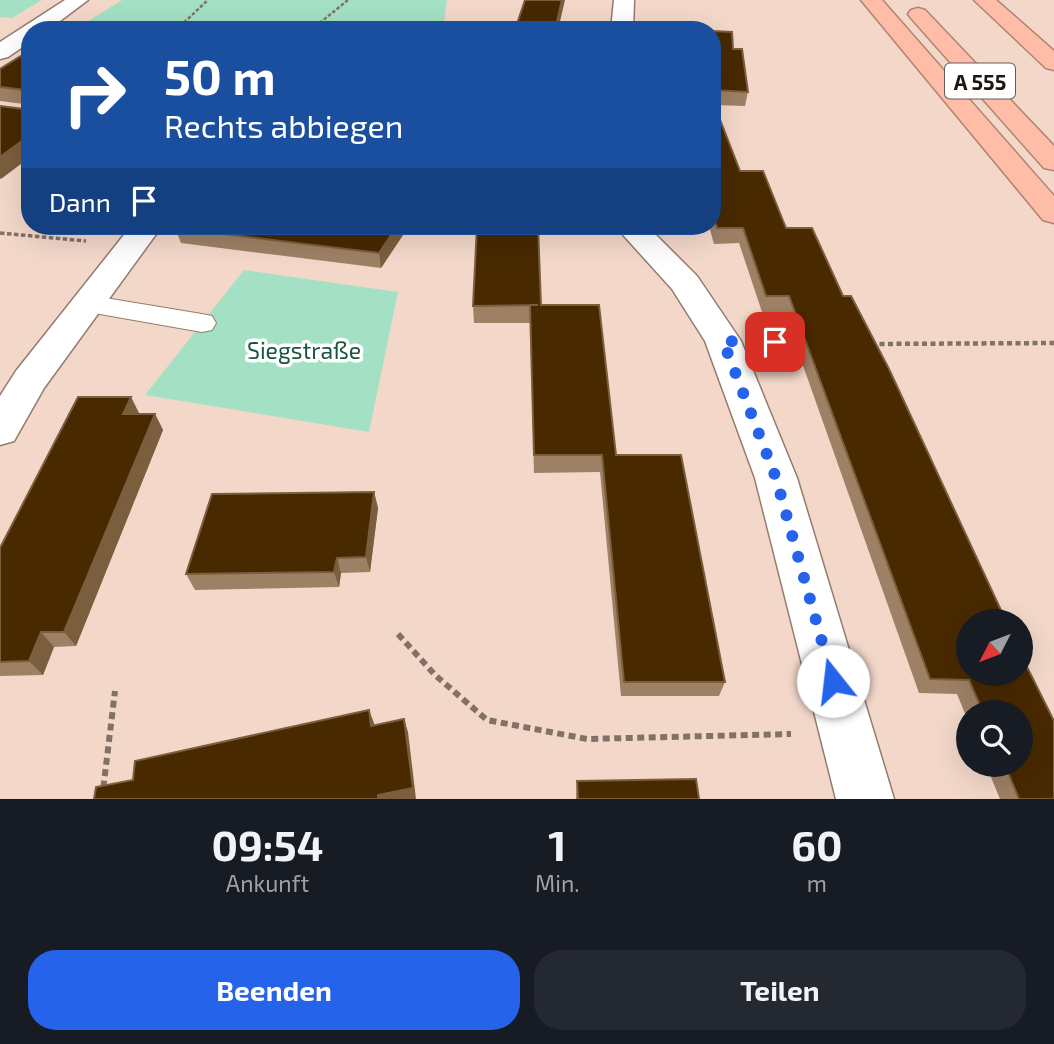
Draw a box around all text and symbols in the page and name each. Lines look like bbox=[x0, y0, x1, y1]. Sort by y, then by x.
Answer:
text: 50 m bbox=[164, 46, 276, 105]
icon: right bbox=[49, 49, 140, 140]
road number: A 555 bbox=[945, 64, 1015, 98]
text: Rechts abbiegen bbox=[164, 106, 403, 144]
icon: arrive bbox=[125, 182, 163, 220]
text: Dann bbox=[49, 186, 111, 217]
pin bbox=[745, 312, 805, 372]
icon: arrive bbox=[756, 323, 794, 361]
park label: Siegstraße bbox=[247, 336, 361, 364]
north arrow bbox=[956, 609, 1032, 686]
map controls bbox=[956, 609, 1033, 777]
position arrow bbox=[796, 644, 870, 718]
button: search bbox=[956, 700, 1033, 777]
text: 09:54 bbox=[212, 819, 324, 869]
text: 1 bbox=[548, 819, 566, 869]
text: 60 bbox=[791, 819, 842, 869]
text: Ankunft bbox=[226, 869, 309, 897]
text: Min. bbox=[535, 869, 580, 897]
text: m bbox=[807, 869, 827, 897]
button: Beenden bbox=[28, 950, 520, 1030]
button: Teilen bbox=[534, 950, 1026, 1030]

